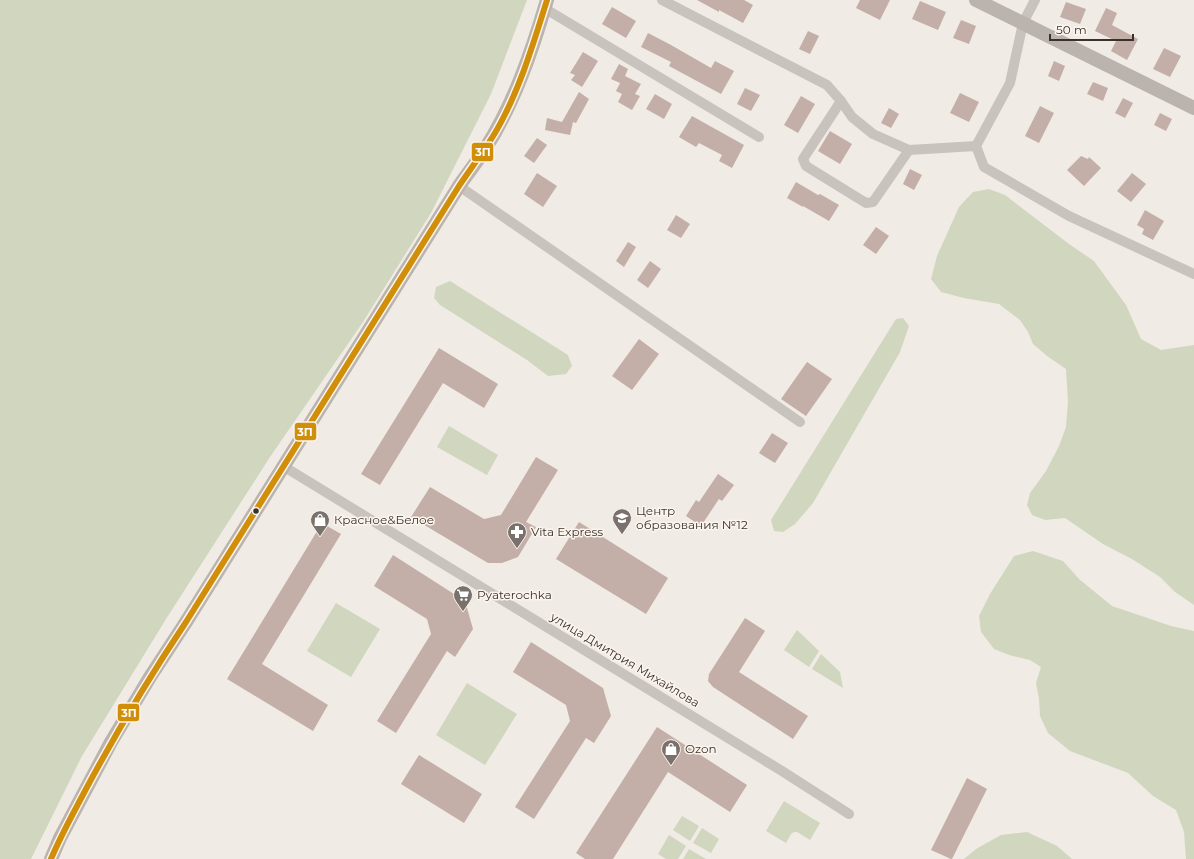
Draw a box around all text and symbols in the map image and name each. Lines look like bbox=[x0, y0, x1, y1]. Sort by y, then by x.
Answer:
scale bar bbox=[1050, 16, 1133, 42]
text: 50 m bbox=[1056, 22, 1087, 37]
line badge: 3П bbox=[471, 142, 494, 162]
text: 3П bbox=[474, 145, 491, 159]
line badge: 3П bbox=[294, 422, 317, 441]
text: 3П bbox=[296, 425, 313, 439]
place label: Центр образования №12 bbox=[636, 503, 748, 532]
unlabelled marker bbox=[251, 506, 261, 516]
school or university icon: Центр образования №12 bbox=[611, 507, 633, 535]
shop icon: Красное&Белое bbox=[309, 509, 331, 537]
place label: Красное&Белое bbox=[334, 512, 434, 527]
pharmacy icon: Vita Express bbox=[506, 521, 528, 549]
place label: Vita Express bbox=[531, 524, 603, 539]
supermarket icon: Pyaterochka bbox=[452, 584, 474, 612]
place label: Pyaterochka bbox=[477, 587, 552, 602]
street label: улица Дмитрия Михайлова bbox=[547, 609, 703, 710]
line badge: 3П bbox=[117, 703, 140, 722]
text: 3П bbox=[120, 706, 137, 720]
shop icon: Ozon bbox=[660, 738, 682, 766]
place label: Ozon bbox=[685, 741, 717, 756]

